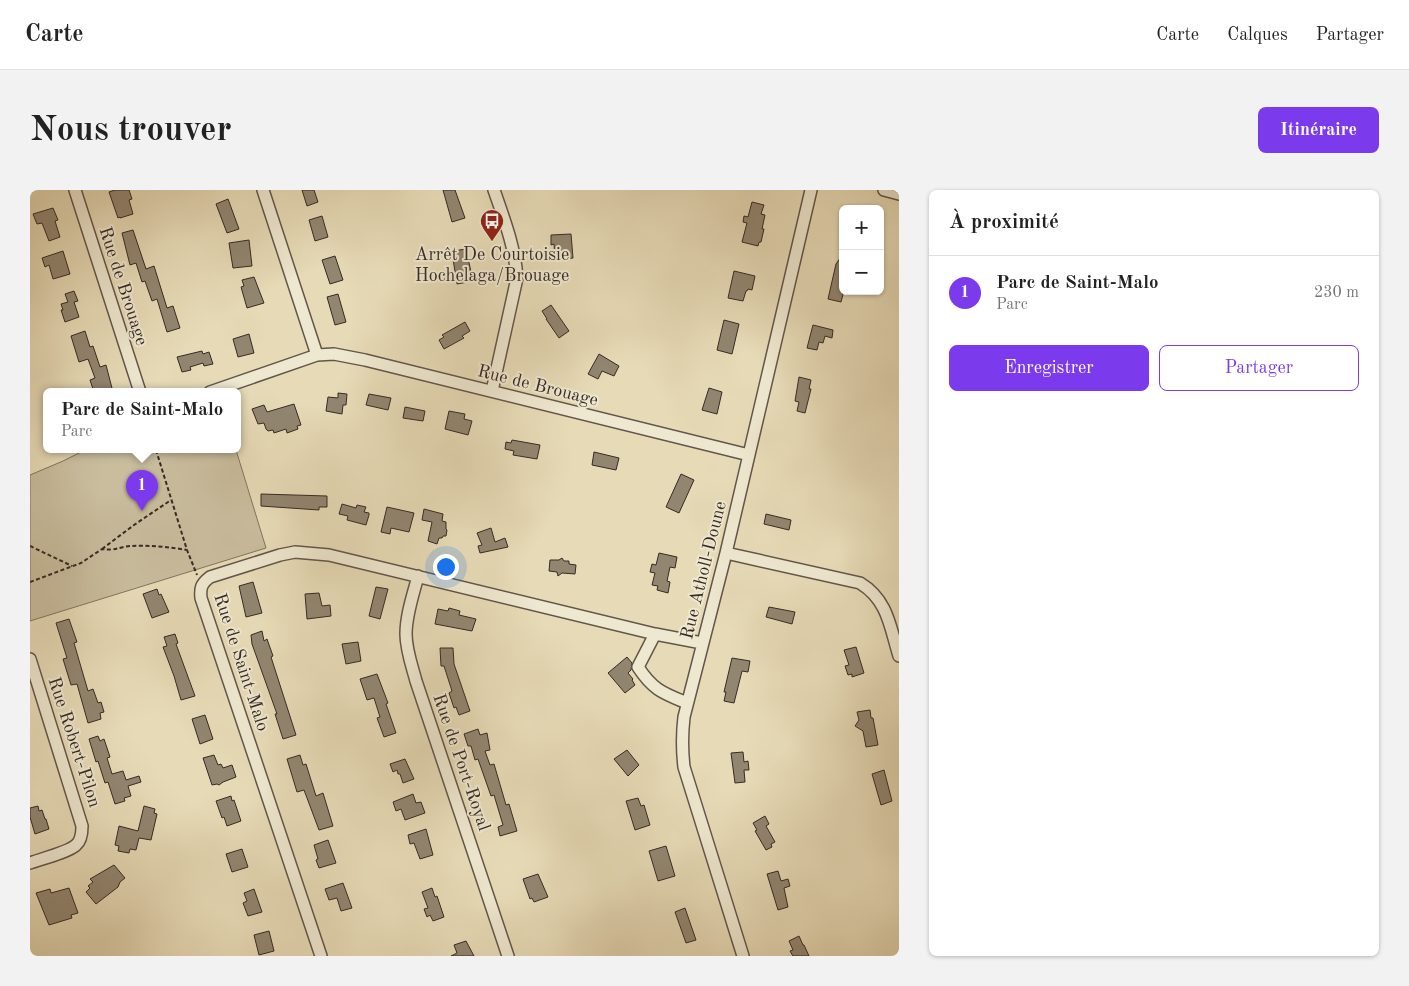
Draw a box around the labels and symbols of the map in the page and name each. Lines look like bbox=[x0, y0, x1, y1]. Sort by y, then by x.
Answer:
bus stop icon: Arrêt De Courtoisie Hochelaga/Brouage bbox=[479, 208, 505, 242]
street label: Rue de Brouage bbox=[95, 225, 151, 348]
place label: Arrêt De Courtoisie Hochelaga/Brouage bbox=[415, 246, 569, 285]
street label: Rue de Brouage bbox=[476, 362, 600, 410]
pin: 1 bbox=[126, 470, 158, 511]
street label: Rue Atholl-Doune bbox=[678, 499, 730, 641]
your location bbox=[433, 554, 459, 580]
street label: Rue de Saint-Malo bbox=[210, 591, 272, 734]
street label: Rue Robert-Pilon bbox=[44, 675, 104, 810]
street label: Rue de Port-Royal bbox=[429, 691, 493, 833]

